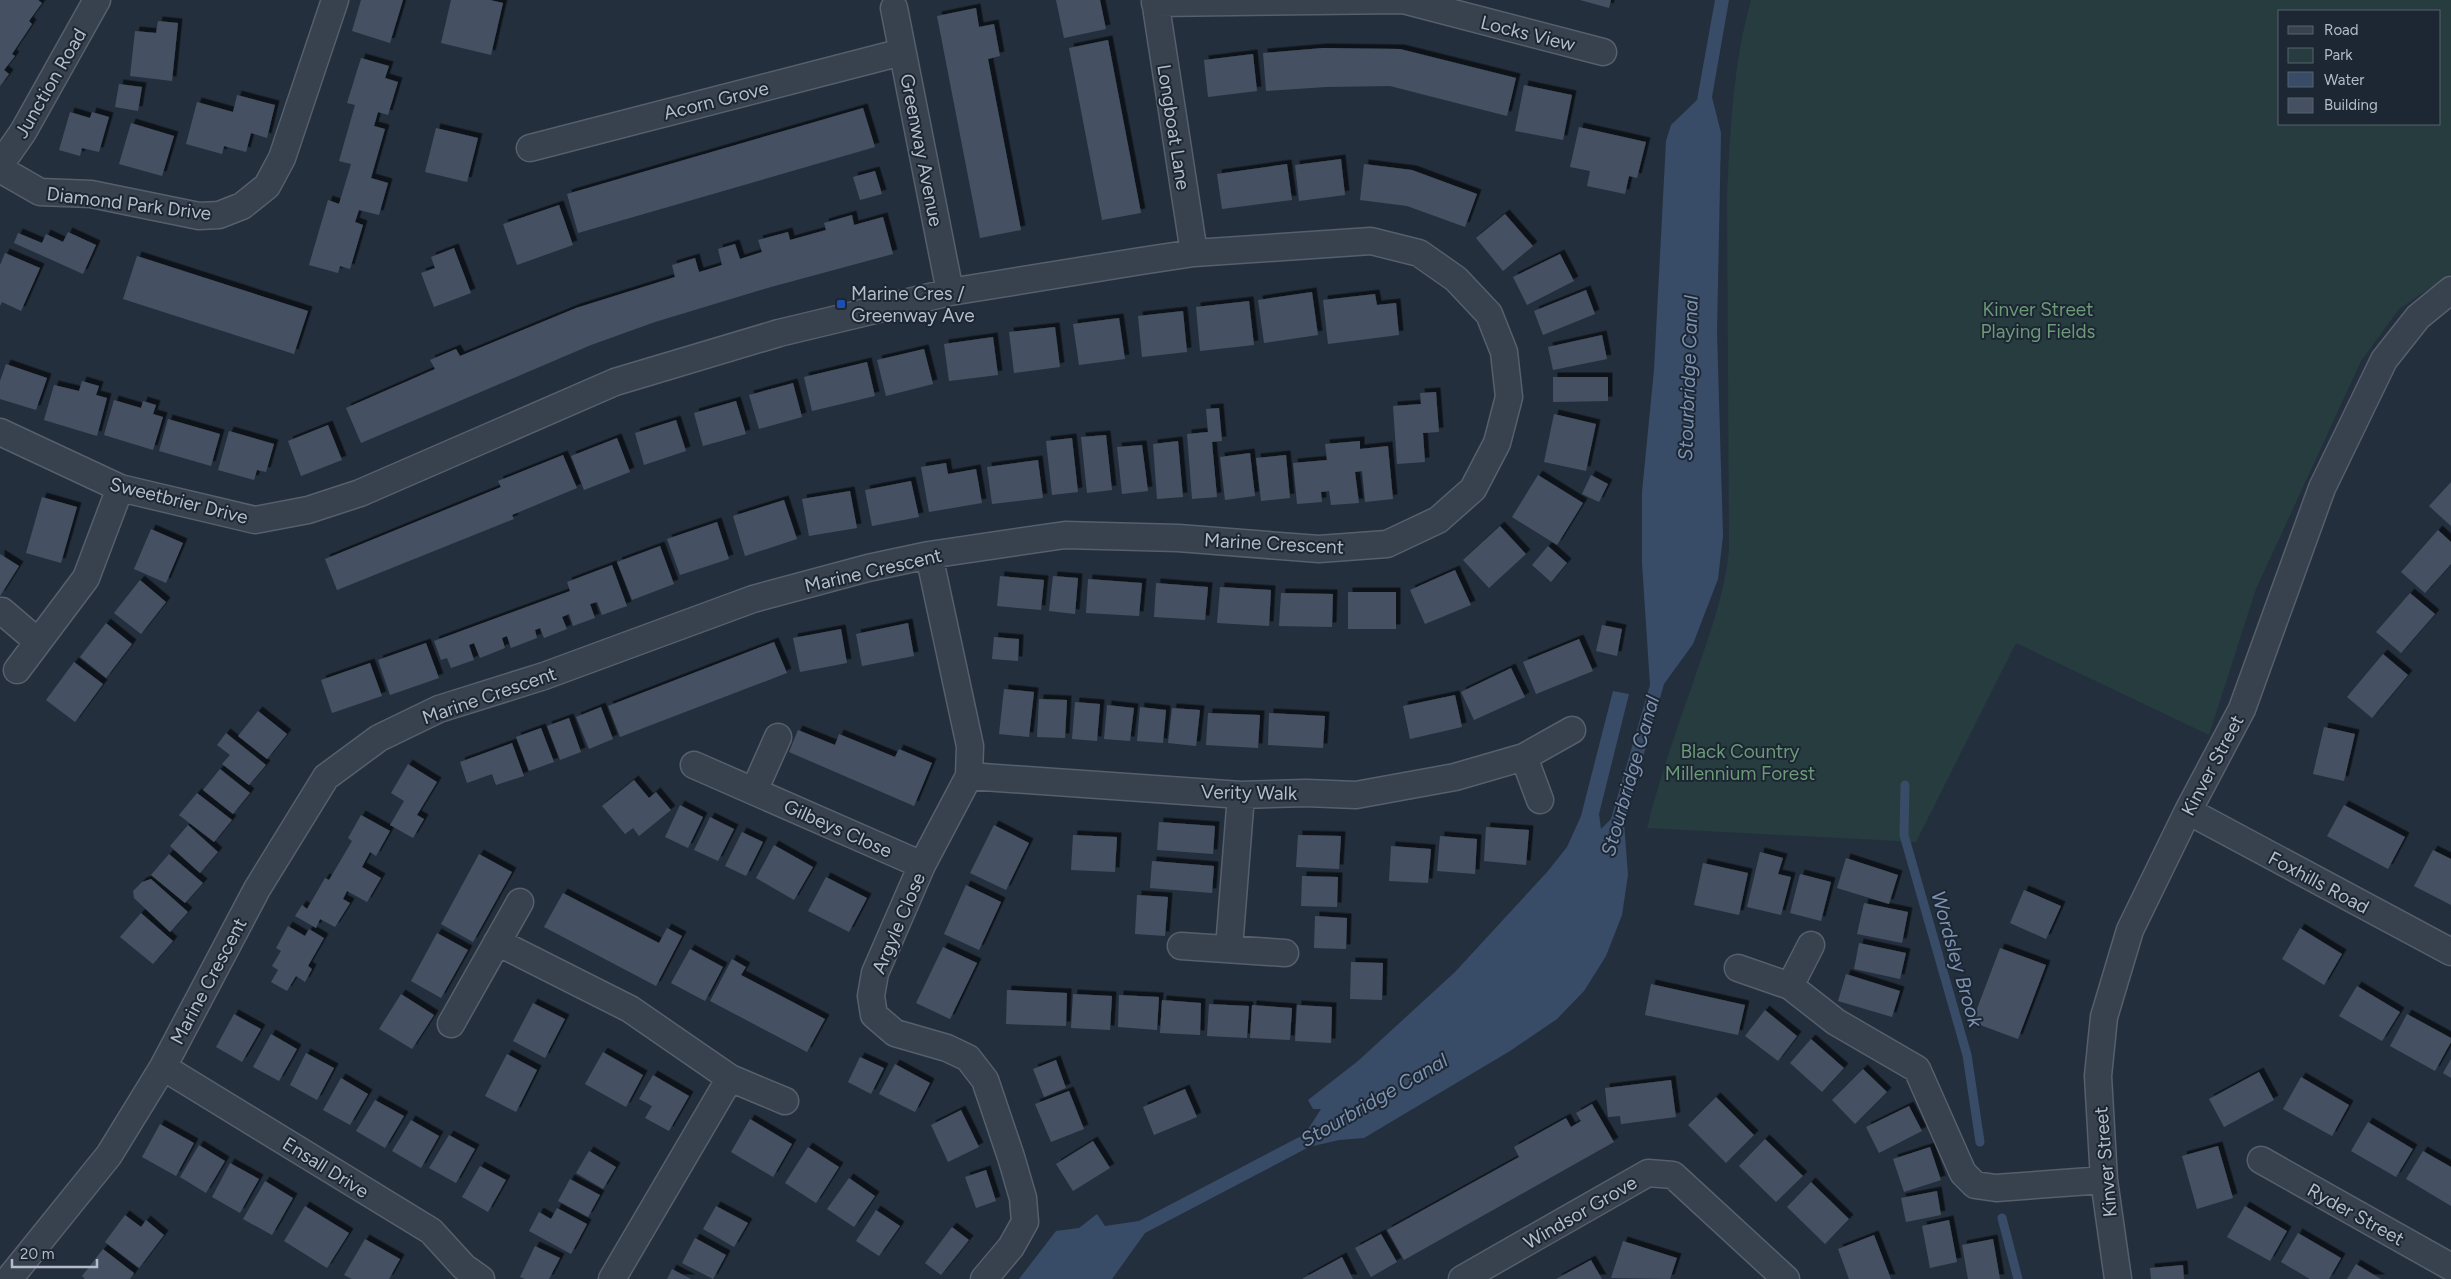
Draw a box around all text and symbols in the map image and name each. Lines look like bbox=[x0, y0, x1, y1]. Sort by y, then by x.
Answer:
legend bbox=[2278, 10, 2441, 125]
street label: Locks View bbox=[1478, 11, 1578, 56]
text: Road bbox=[2324, 21, 2359, 39]
street label: Junction Road bbox=[10, 24, 91, 142]
text: Park bbox=[2324, 46, 2353, 64]
street label: Longboat Lane bbox=[1152, 63, 1195, 192]
text: Water bbox=[2324, 71, 2364, 89]
street label: Greenway Avenue bbox=[895, 72, 948, 228]
street label: Acorn Grove bbox=[661, 76, 771, 125]
text: Building bbox=[2324, 96, 2378, 114]
street label: Diamond Park Drive bbox=[45, 182, 213, 225]
place label: Marine Cres / Greenway Ave bbox=[851, 282, 975, 327]
water label: Stourbridge Canal bbox=[1673, 294, 1703, 461]
marker: Marine Cres / Greenway Ave bbox=[835, 298, 847, 310]
park label: Kinver Street Playing Fields bbox=[1981, 298, 2096, 343]
street label: Sweetbrier Drive bbox=[107, 472, 250, 529]
street label: Marine Crescent bbox=[1203, 528, 1345, 559]
street label: Marine Crescent bbox=[802, 544, 944, 597]
street label: Marine Crescent bbox=[419, 662, 559, 729]
water label: Stourbridge Canal bbox=[1596, 693, 1665, 859]
street label: Kinver Street bbox=[2176, 711, 2249, 820]
park label: Black Country Millennium Forest bbox=[1665, 740, 1815, 785]
street label: Verity Walk bbox=[1201, 780, 1298, 805]
street label: Gilbeys Close bbox=[780, 794, 895, 863]
street label: Foxhills Road bbox=[2264, 846, 2373, 919]
street label: Argyle Close bbox=[867, 869, 930, 977]
water label: Wordsley Brook bbox=[1926, 888, 1988, 1031]
street label: Marine Crescent bbox=[165, 914, 251, 1048]
water label: Stourbridge Canal bbox=[1296, 1048, 1452, 1152]
street label: Kinver Street bbox=[2089, 1106, 2122, 1218]
street label: Ensall Drive bbox=[278, 1132, 373, 1203]
street label: Windsor Grove bbox=[1519, 1171, 1641, 1254]
street label: Ryder Street bbox=[2303, 1178, 2408, 1251]
scale bar bbox=[12, 1236, 98, 1268]
text: 20 m bbox=[20, 1245, 54, 1263]

